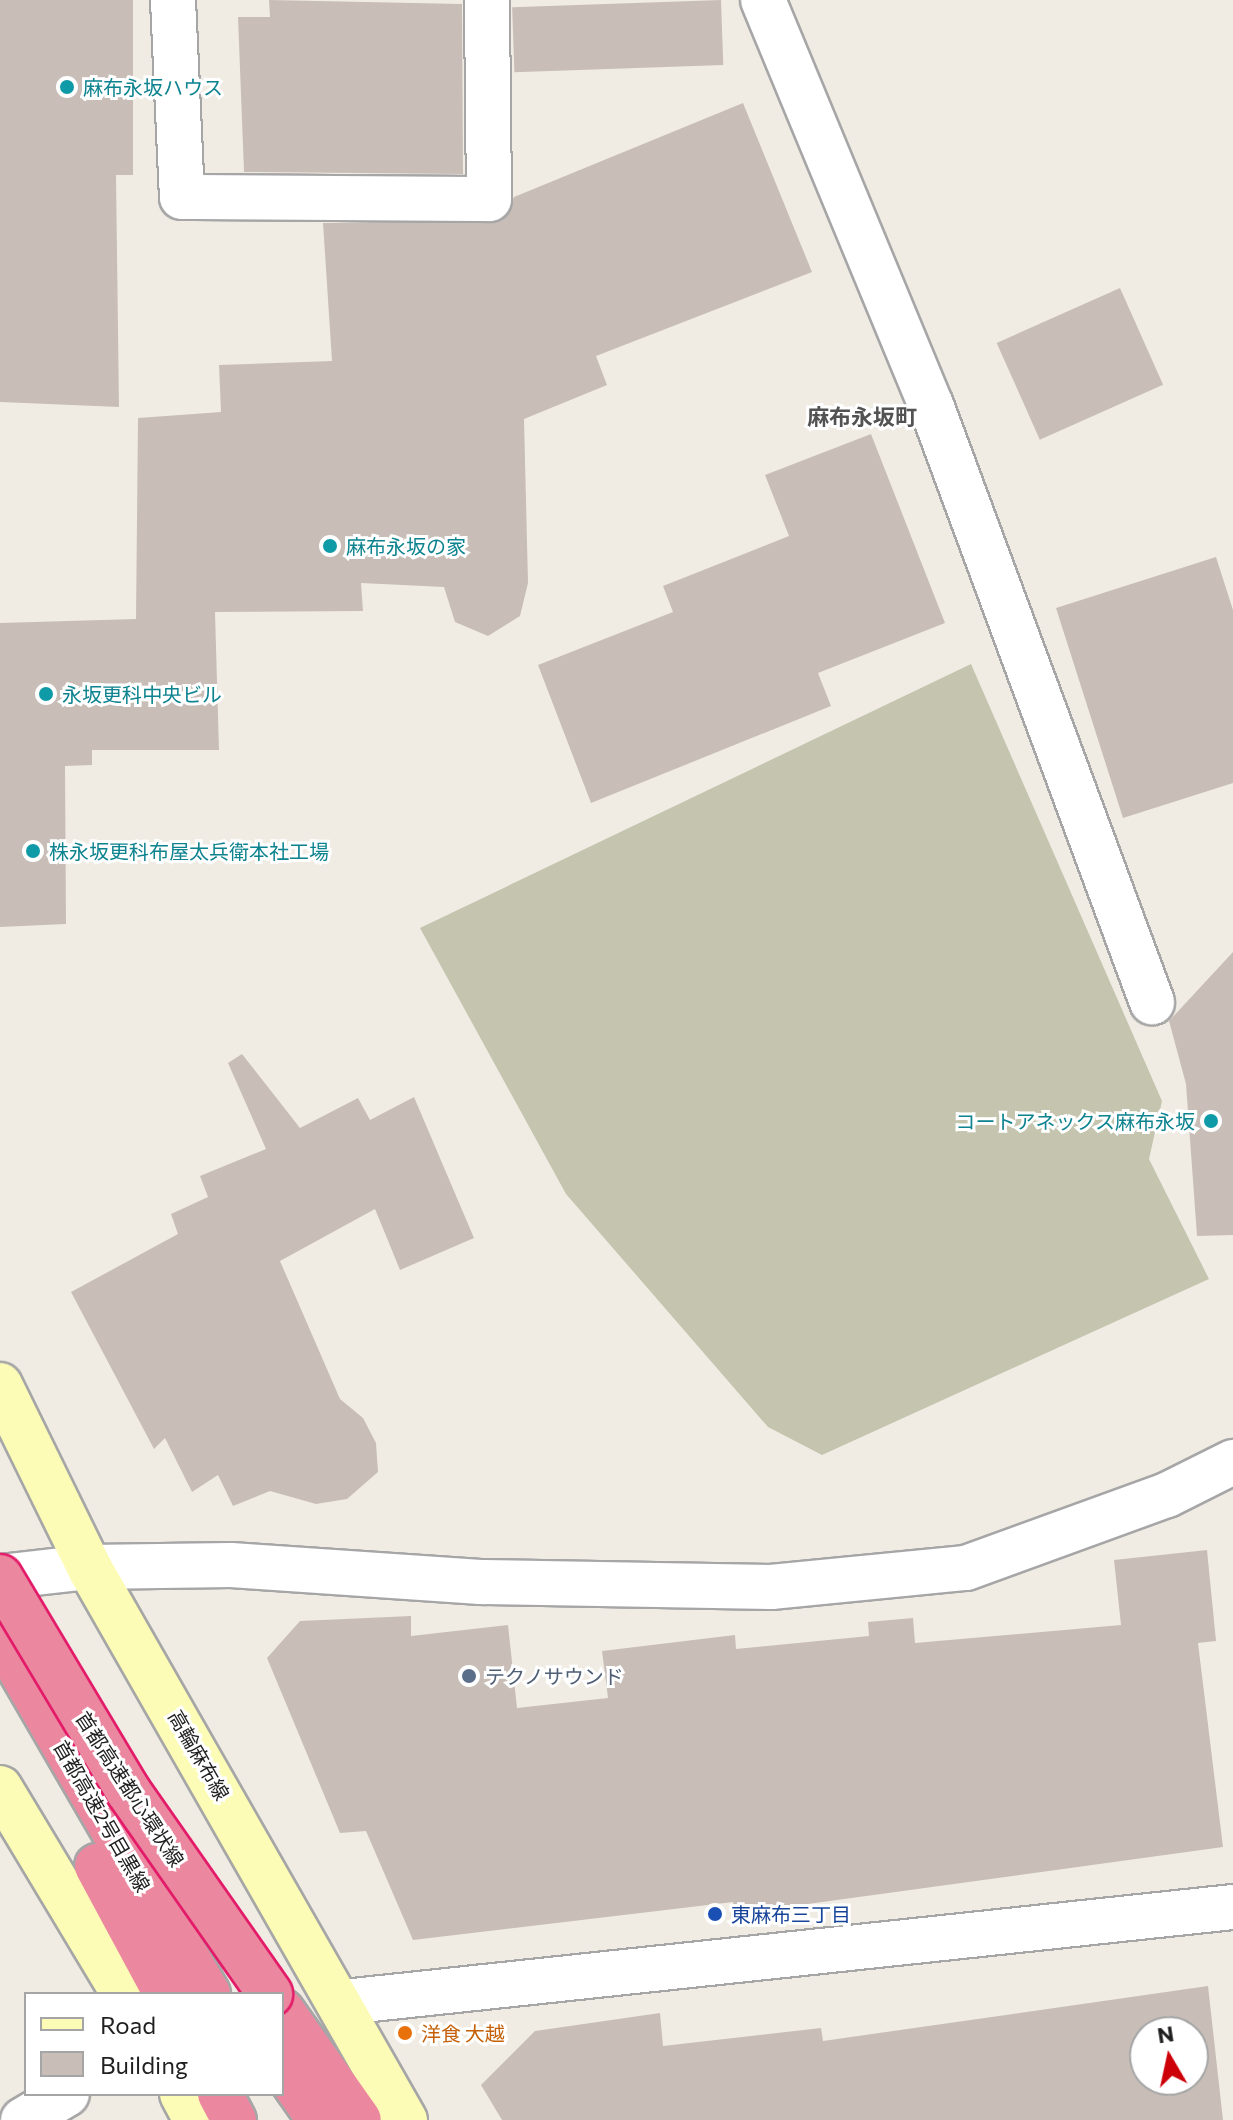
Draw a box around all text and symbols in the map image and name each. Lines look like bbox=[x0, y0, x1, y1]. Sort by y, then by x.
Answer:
place label: 麻布永坂ハウス bbox=[83, 75, 223, 99]
marker: 麻布永坂ハウス bbox=[58, 78, 76, 96]
district label: 麻布永坂町 bbox=[807, 404, 917, 430]
place label: 麻布永坂の家 bbox=[346, 534, 466, 558]
marker: 麻布永坂の家 bbox=[321, 537, 339, 555]
place label: 永坂更科中央ビル bbox=[62, 682, 222, 706]
marker: 永坂更科中央ビル bbox=[37, 685, 55, 703]
place label: 株永坂更科布屋太兵衛本社工場 bbox=[49, 839, 329, 863]
marker: 株永坂更科布屋太兵衛本社工場 bbox=[24, 842, 42, 860]
place label: コートアネックス麻布永坂 bbox=[955, 1109, 1195, 1133]
marker: コートアネックス麻布永坂 bbox=[1202, 1112, 1220, 1130]
place label: テクノサウンド bbox=[485, 1664, 625, 1688]
marker: テクノサウンド bbox=[460, 1667, 478, 1685]
street label: 高輪麻布線 bbox=[164, 1706, 234, 1804]
street label: 首都高速都心環状線 bbox=[71, 1707, 189, 1871]
street label: 首都高速2号目黒線 bbox=[49, 1736, 155, 1896]
place label: 東麻布三丁目 bbox=[731, 1902, 851, 1926]
marker: 東麻布三丁目 bbox=[706, 1905, 724, 1923]
legend bbox=[24, 1992, 284, 2096]
text: Road bbox=[100, 2010, 156, 2039]
north arrow bbox=[1129, 2016, 1209, 2096]
text: N bbox=[1155, 2019, 1176, 2048]
place label: 洋食 大越 bbox=[421, 2021, 505, 2045]
marker: 洋食 大越 bbox=[396, 2024, 414, 2042]
text: Building bbox=[100, 2050, 188, 2079]

